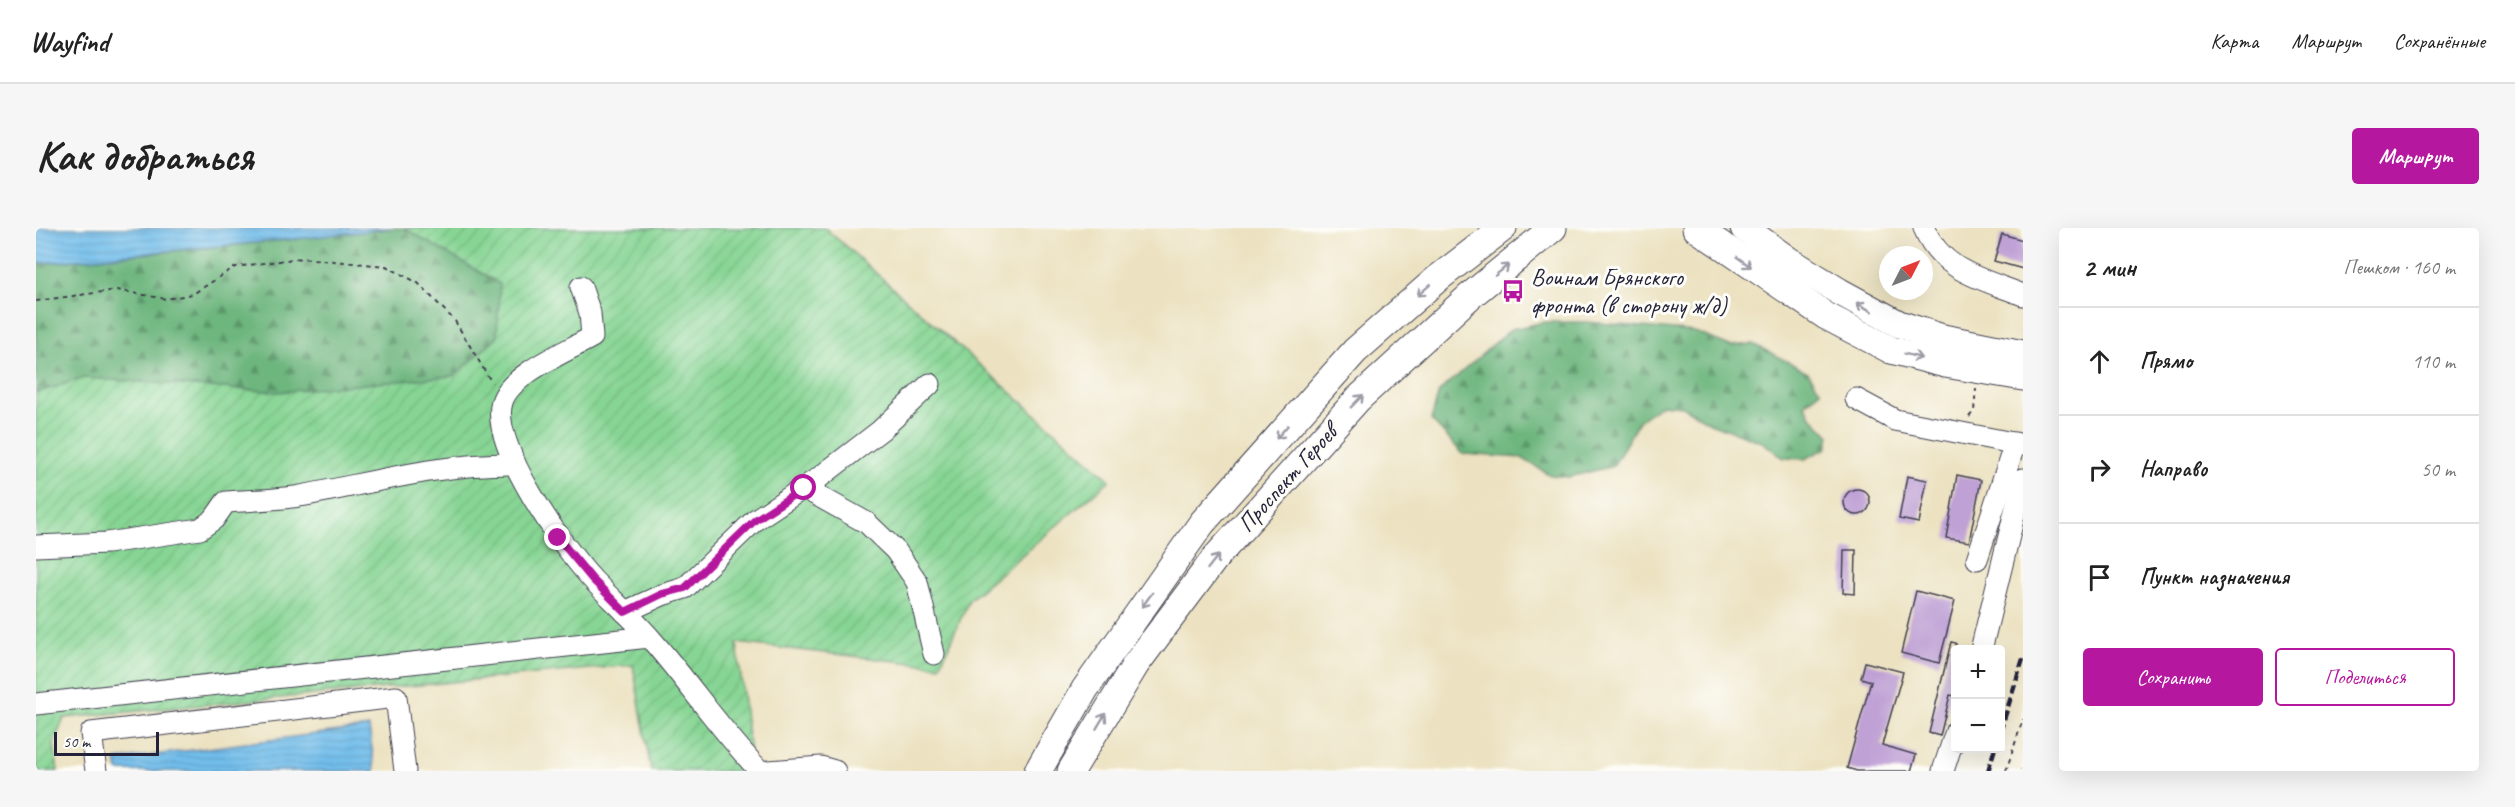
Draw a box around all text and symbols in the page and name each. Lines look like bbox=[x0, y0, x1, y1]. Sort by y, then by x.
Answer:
text: Wayfind bbox=[30, 24, 109, 59]
text: Карта bbox=[2210, 28, 2259, 54]
text: Маршрут bbox=[2292, 28, 2361, 54]
text: Сохранённые bbox=[2394, 28, 2485, 54]
button: Маршрут bbox=[2352, 128, 2479, 184]
text: Как добраться bbox=[36, 130, 253, 183]
north arrow bbox=[1879, 246, 1933, 300]
text: 2 мин bbox=[2083, 251, 2136, 284]
text: Пешком · 160 m bbox=[2343, 255, 2455, 280]
one-way arrow bbox=[1735, 256, 1752, 268]
place label: Воинам Брянского фронта (в сторону ж/д) bbox=[1531, 262, 1728, 320]
one-way arrow bbox=[1494, 263, 1509, 277]
bus stop icon: Воинам Брянского фронта (в сторону ж/д) bbox=[1500, 278, 1526, 304]
one-way arrow bbox=[1417, 283, 1432, 297]
one-way arrow bbox=[1856, 300, 1873, 312]
icon: ahead bbox=[2083, 345, 2116, 378]
text: Прямо bbox=[2140, 347, 2192, 375]
text: 110 m bbox=[2412, 349, 2455, 374]
one-way arrow bbox=[1904, 351, 1923, 362]
one-way arrow bbox=[1350, 393, 1364, 408]
street label: Проспект Героев bbox=[1231, 414, 1347, 538]
one-way arrow bbox=[1275, 424, 1289, 439]
icon: right bbox=[2083, 453, 2116, 486]
text: Направо bbox=[2140, 455, 2207, 483]
text: 50 m bbox=[2421, 457, 2455, 482]
route start bbox=[790, 474, 816, 500]
route end bbox=[544, 524, 570, 550]
one-way arrow bbox=[1207, 554, 1220, 570]
icon: arrive bbox=[2083, 561, 2116, 594]
text: Пункт назначения bbox=[2140, 563, 2289, 591]
one-way arrow bbox=[1140, 592, 1153, 608]
map controls bbox=[1951, 645, 2005, 753]
button: + bbox=[1951, 645, 2005, 699]
button: Сохранить bbox=[2083, 648, 2263, 706]
button: Поделиться bbox=[2275, 648, 2455, 706]
button: − bbox=[1951, 699, 2005, 753]
one-way arrow bbox=[1096, 713, 1108, 730]
scale bar bbox=[54, 729, 159, 756]
text: 50 m bbox=[63, 732, 90, 752]

